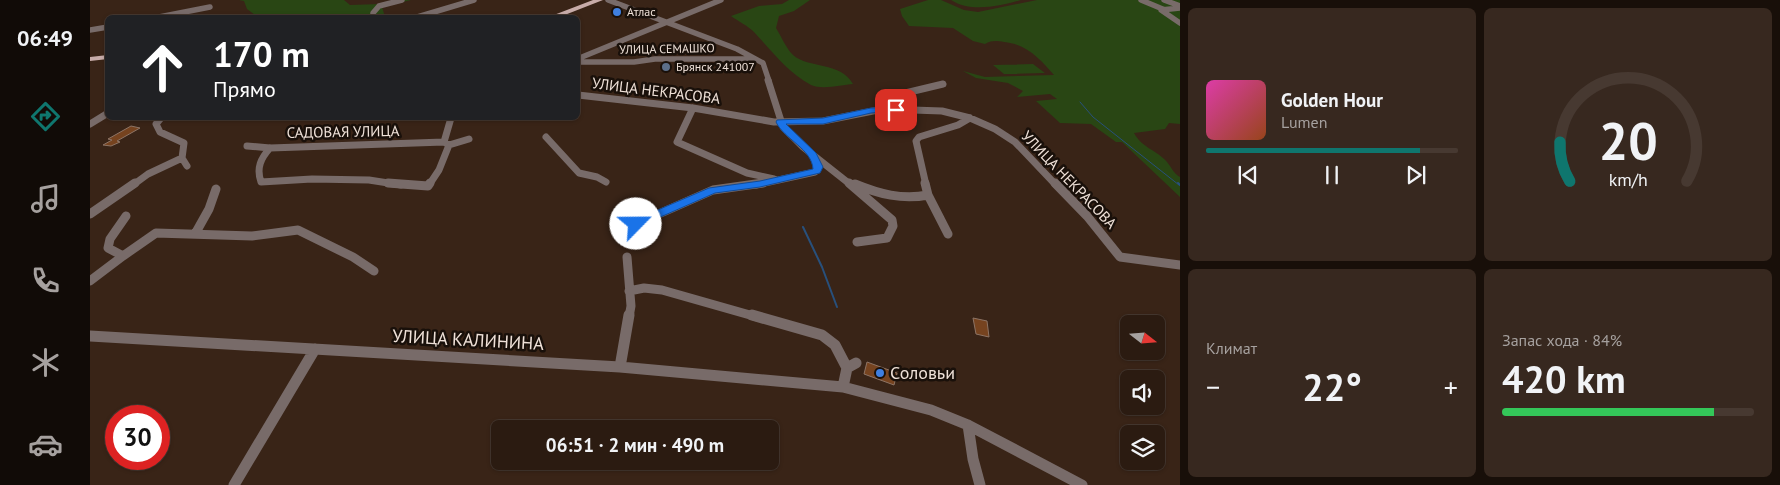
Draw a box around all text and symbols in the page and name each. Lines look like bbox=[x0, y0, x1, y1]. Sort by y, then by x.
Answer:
place label: Атлас bbox=[627, 4, 656, 19]
marker: Атлас bbox=[611, 6, 623, 18]
text: 06:49 bbox=[17, 24, 73, 52]
text: 170 m bbox=[213, 31, 310, 77]
icon: ahead bbox=[130, 35, 195, 100]
street label: УЛИЦА СЕМАШКО bbox=[619, 40, 715, 57]
place label: Брянск 241007 bbox=[676, 59, 755, 74]
marker: Брянск 241007 bbox=[660, 61, 672, 73]
street label: УЛИЦА НЕКРАСОВА bbox=[591, 73, 721, 108]
text: Прямо bbox=[213, 75, 276, 103]
text: Golden Hour bbox=[1281, 88, 1383, 112]
pin bbox=[875, 89, 917, 131]
icon: arrive bbox=[882, 96, 910, 124]
icon: directions bbox=[28, 99, 63, 134]
text: 20 bbox=[1599, 107, 1657, 174]
text: Lumen bbox=[1281, 112, 1327, 132]
street label: САДОВАЯ УЛИЦА bbox=[286, 121, 400, 142]
street label: УЛИЦА НЕКРАСОВА bbox=[1018, 127, 1121, 233]
icon: previous bbox=[1234, 161, 1262, 189]
icon: pause bbox=[1318, 161, 1346, 189]
icon: next bbox=[1402, 161, 1430, 189]
text: km/h bbox=[1608, 168, 1648, 191]
icon: music bbox=[28, 181, 63, 216]
position arrow bbox=[609, 197, 661, 249]
icon: phone bbox=[28, 263, 63, 298]
north arrow bbox=[1120, 315, 1165, 360]
map controls bbox=[1120, 315, 1165, 470]
street label: УЛИЦА КАЛИНИНА bbox=[392, 324, 545, 355]
text: Запас хода · 84% bbox=[1502, 330, 1622, 350]
text: Климат bbox=[1206, 338, 1257, 358]
icon: climate bbox=[28, 345, 63, 380]
text: 420 km bbox=[1502, 354, 1626, 403]
place label: Соловьи bbox=[890, 361, 955, 384]
text: 22° bbox=[1302, 362, 1362, 411]
marker: Соловьи bbox=[874, 367, 886, 379]
text: − bbox=[1206, 368, 1220, 405]
text: + bbox=[1444, 368, 1458, 405]
button: sound bbox=[1120, 370, 1165, 415]
speed limit sign: 30 bbox=[105, 405, 170, 470]
button: layers bbox=[1120, 425, 1165, 470]
icon: car bbox=[28, 427, 63, 462]
text: 06:51 · 2 мин · 490 m bbox=[546, 433, 724, 457]

